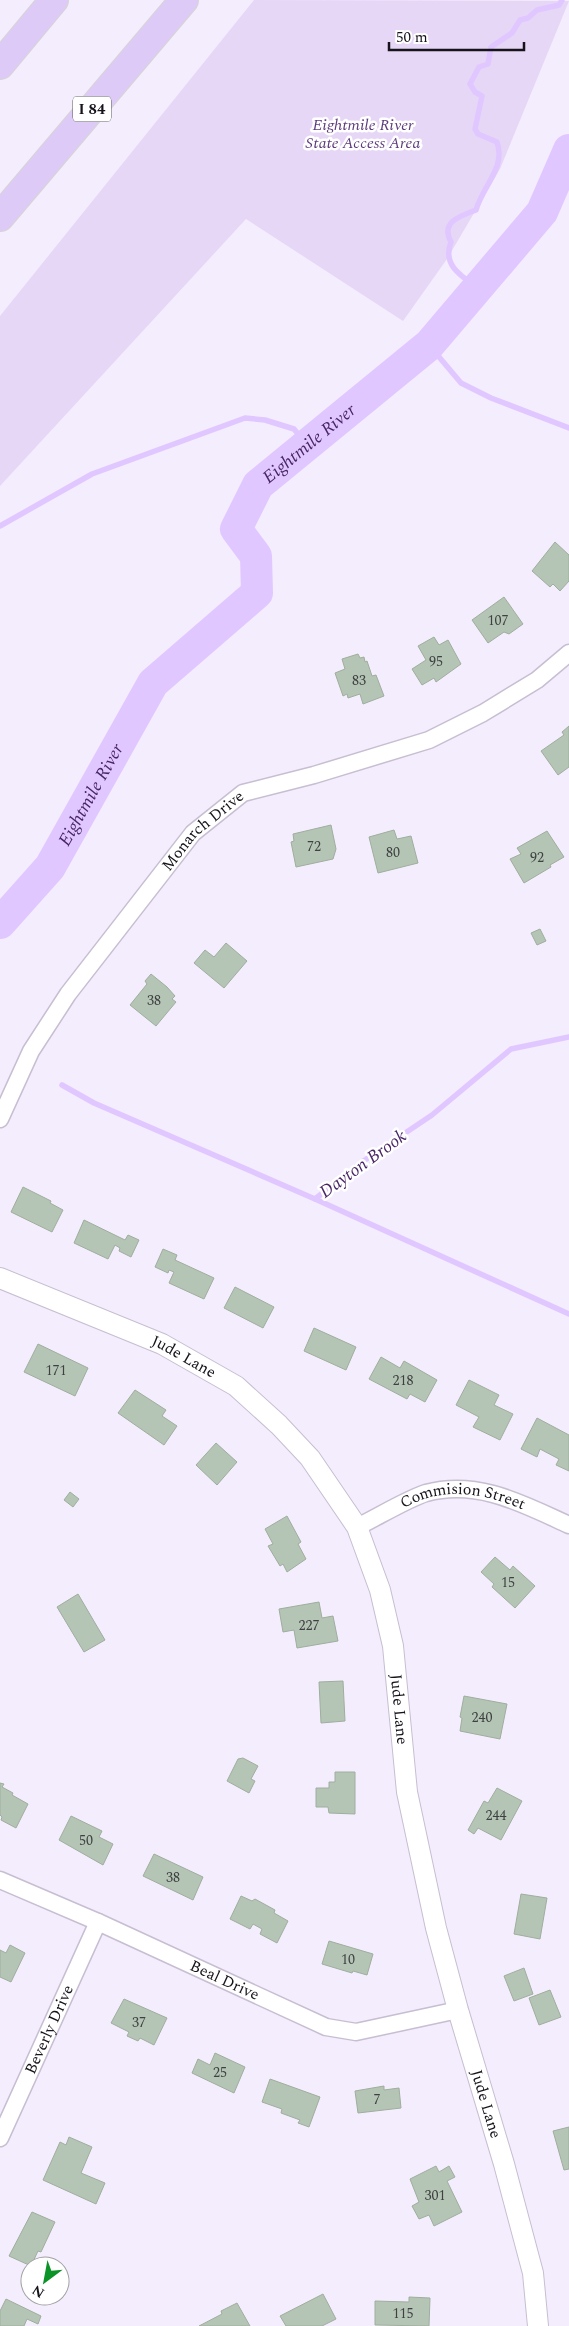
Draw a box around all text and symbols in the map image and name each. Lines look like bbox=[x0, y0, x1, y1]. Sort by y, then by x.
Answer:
scale bar bbox=[389, 20, 524, 52]
text: 50 m bbox=[396, 26, 428, 49]
road number: I 84 bbox=[73, 96, 111, 122]
park label: Eightmile River State Access Area bbox=[306, 113, 420, 155]
water label: Eightmile River bbox=[256, 396, 362, 490]
house number: 107 bbox=[488, 610, 509, 631]
house number: 95 bbox=[429, 651, 443, 672]
house number: 83 bbox=[352, 670, 366, 691]
water label: Eightmile River bbox=[51, 738, 130, 851]
street label: Monarch Drive bbox=[156, 785, 249, 876]
house number: 72 bbox=[307, 836, 321, 857]
house number: 80 bbox=[386, 842, 400, 863]
house number: 92 bbox=[530, 847, 544, 868]
house number: 38 bbox=[147, 990, 161, 1011]
water label: Dayton Brook bbox=[314, 1123, 413, 1205]
street label: Jude Lane bbox=[148, 1329, 221, 1384]
house number: 171 bbox=[46, 1360, 67, 1381]
house number: 218 bbox=[393, 1370, 414, 1391]
street label: Commision Street bbox=[396, 1477, 530, 1516]
house number: 15 bbox=[501, 1572, 515, 1593]
house number: 227 bbox=[299, 1615, 320, 1636]
street label: Jude Lane bbox=[384, 1673, 414, 1746]
house number: 240 bbox=[472, 1707, 493, 1728]
house number: 244 bbox=[486, 1805, 507, 1826]
house number: 50 bbox=[79, 1830, 93, 1851]
house number: 38 bbox=[166, 1867, 180, 1888]
house number: 10 bbox=[341, 1949, 355, 1970]
street label: Beal Drive bbox=[186, 1954, 263, 2007]
street label: Beverly Drive bbox=[18, 1981, 80, 2078]
house number: 37 bbox=[132, 2012, 146, 2033]
house number: 25 bbox=[213, 2062, 227, 2083]
street label: Jude Lane bbox=[464, 2067, 508, 2141]
house number: 7 bbox=[374, 2089, 381, 2110]
house number: 301 bbox=[425, 2185, 446, 2206]
north arrow bbox=[20, 2256, 70, 2306]
text: N bbox=[28, 2280, 49, 2304]
house number: 115 bbox=[393, 2303, 414, 2324]

